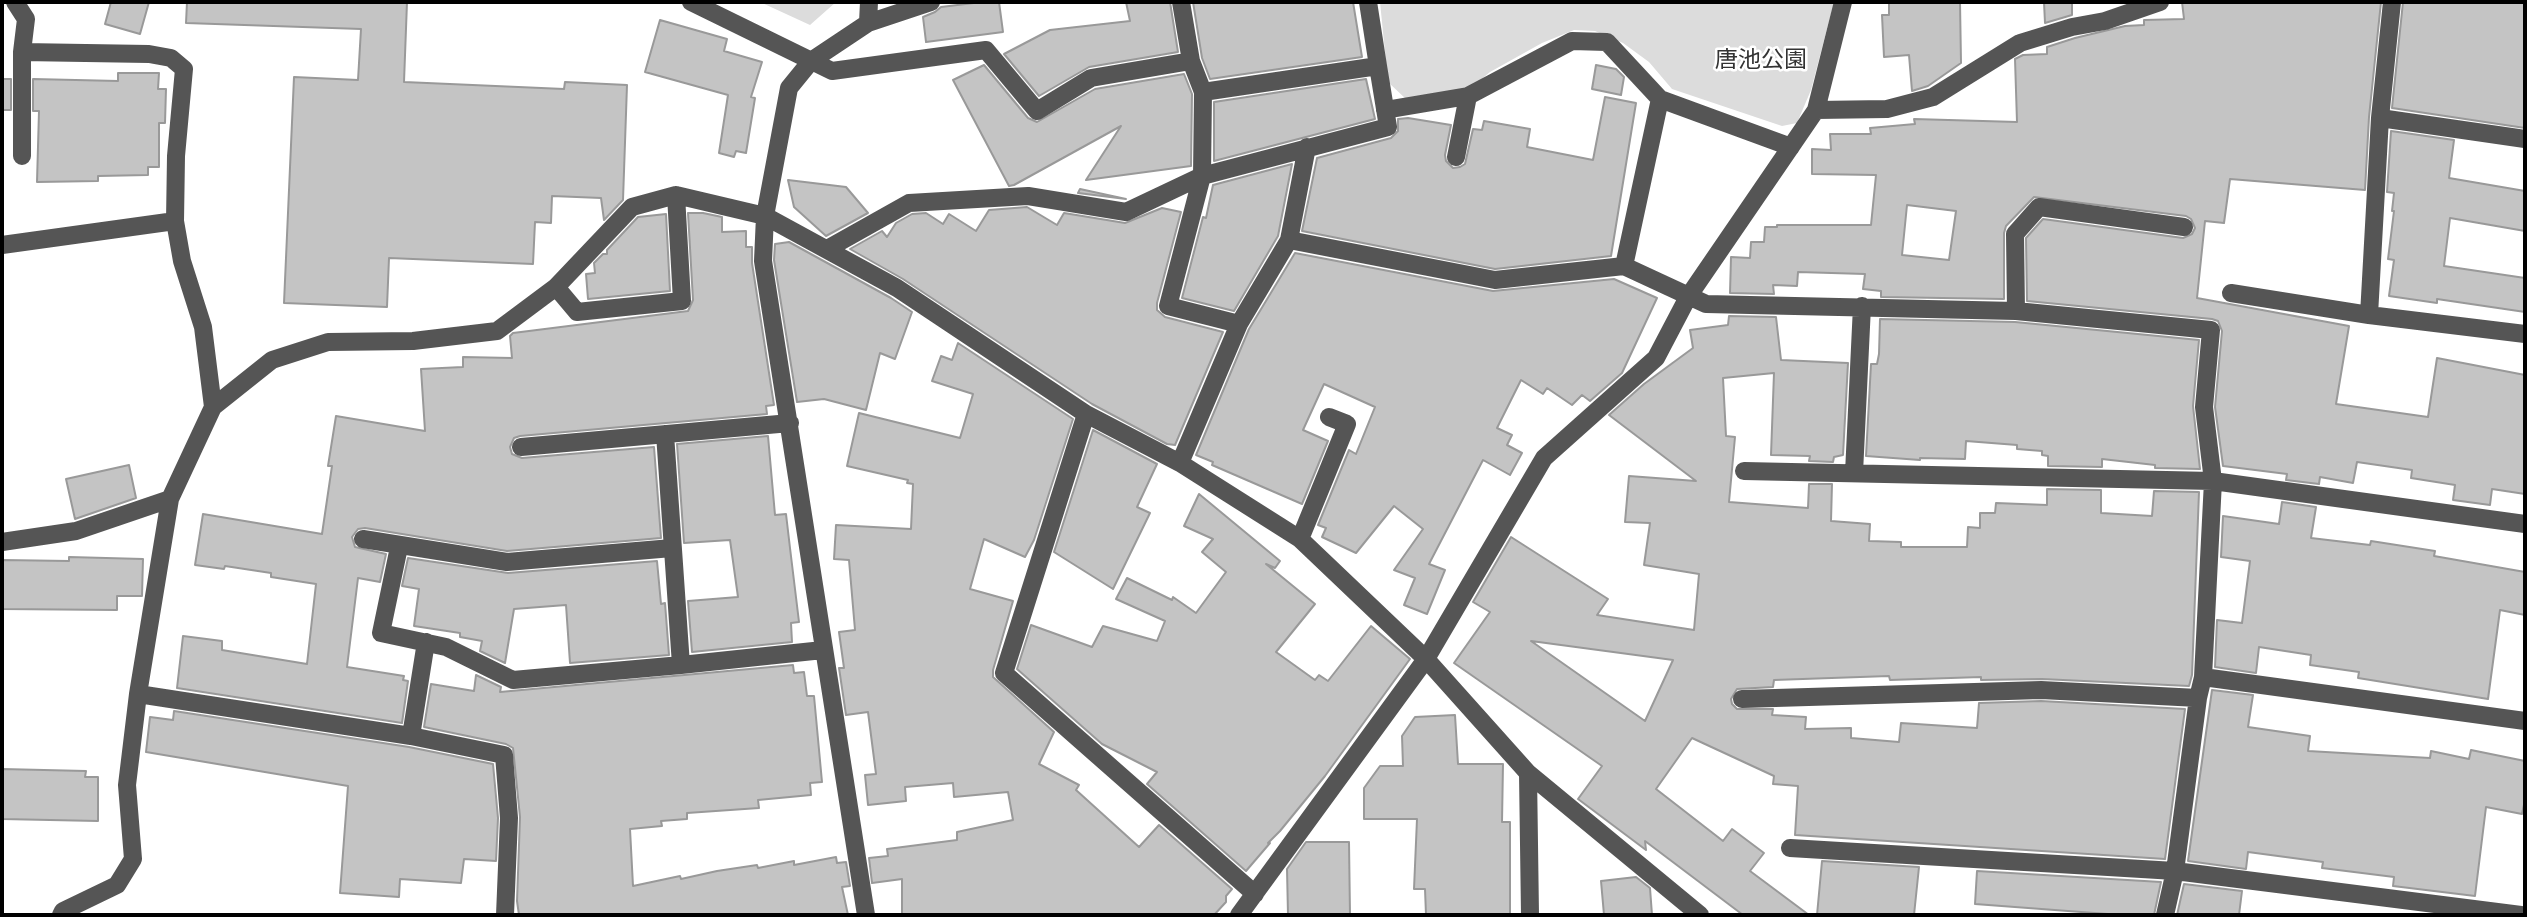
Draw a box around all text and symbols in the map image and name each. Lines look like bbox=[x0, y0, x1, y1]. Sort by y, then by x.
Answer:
park label: 唐池公園 bbox=[1715, 46, 1807, 74]

